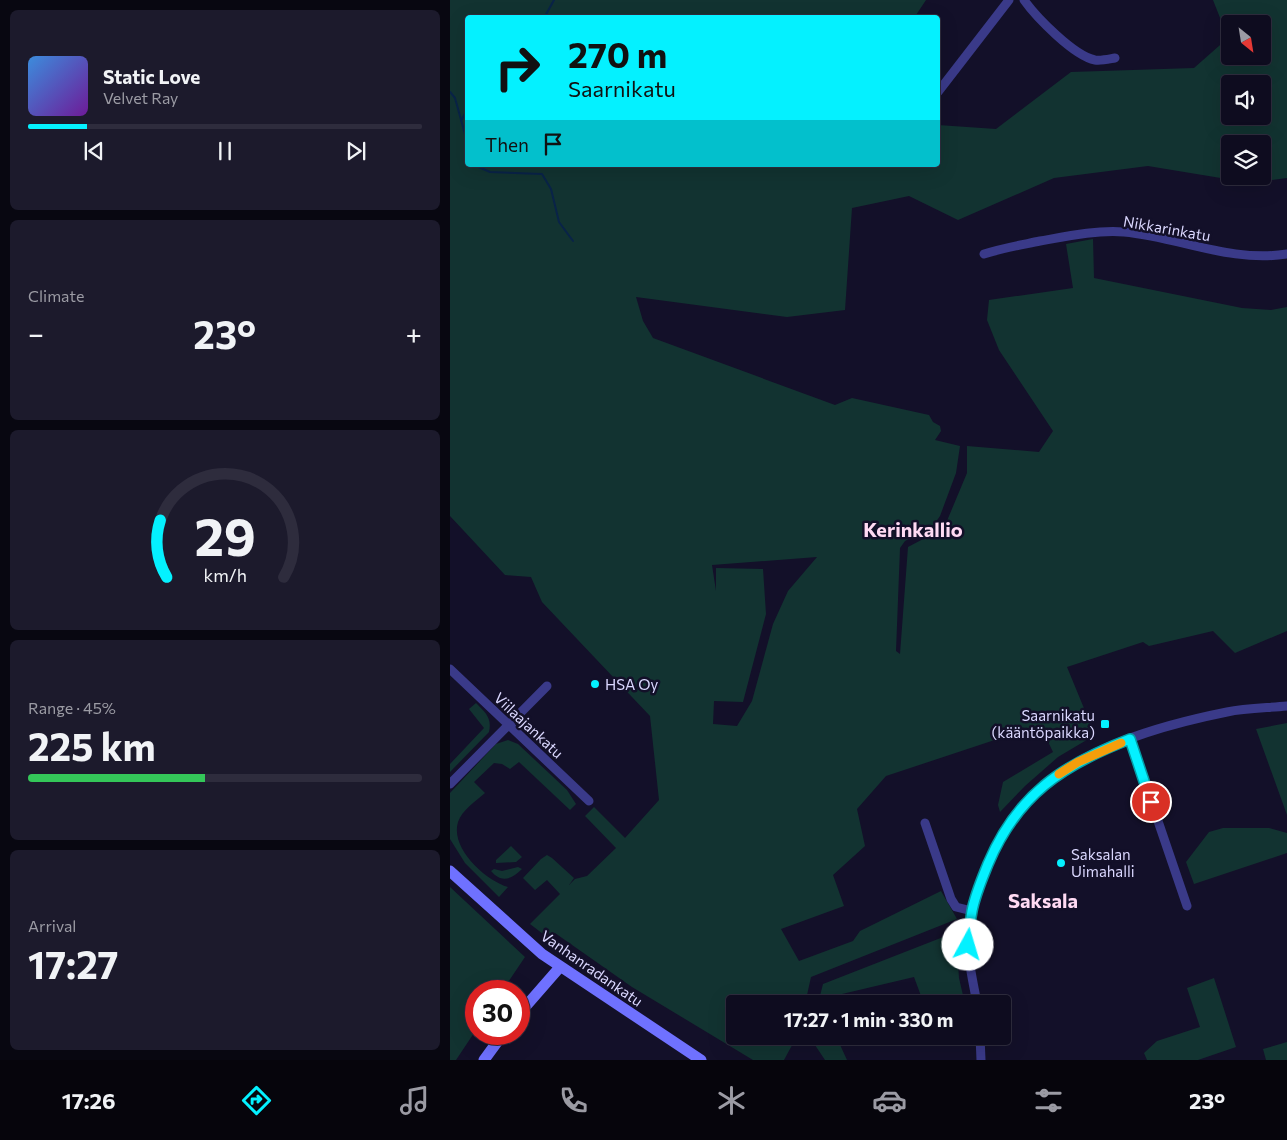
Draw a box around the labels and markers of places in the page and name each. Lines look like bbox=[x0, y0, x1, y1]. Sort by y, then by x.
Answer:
place label: HSA Oy bbox=[605, 675, 659, 693]
marker: HSA Oy bbox=[589, 678, 601, 690]
place label: Saarnikatu (kääntöpaikka) bbox=[991, 706, 1095, 741]
marker: Saarnikatu (kääntöpaikka) bbox=[1099, 718, 1111, 730]
pin bbox=[1130, 781, 1172, 823]
place label: Saksalan Uimahalli bbox=[1071, 845, 1135, 880]
marker: Saksalan Uimahalli bbox=[1055, 857, 1067, 869]

